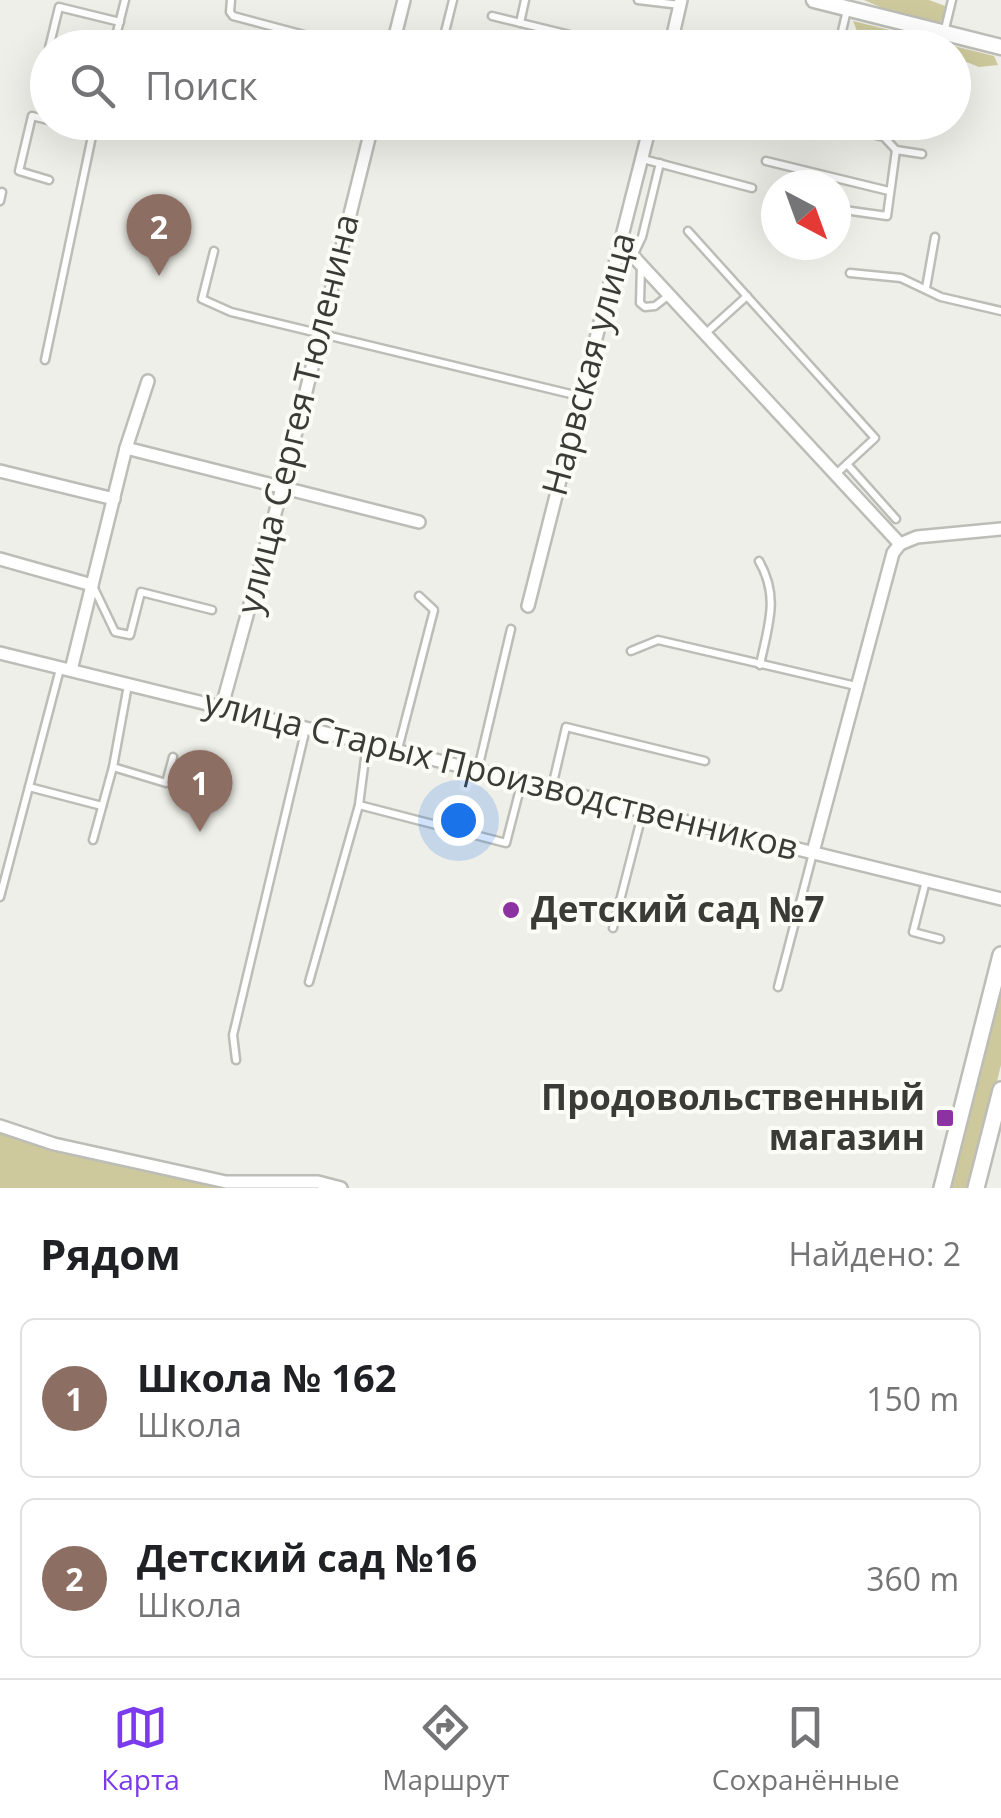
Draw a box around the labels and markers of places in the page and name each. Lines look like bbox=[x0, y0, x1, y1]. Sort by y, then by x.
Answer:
pin: 2 bbox=[126, 194, 192, 276]
pin: 1 bbox=[168, 750, 232, 832]
place label: Детский сад №7 bbox=[531, 885, 824, 932]
marker: Детский сад №7 bbox=[500, 899, 522, 921]
place label: Продовольственный магазин bbox=[541, 1073, 925, 1160]
marker: Продовольственный магазин bbox=[934, 1107, 956, 1129]

